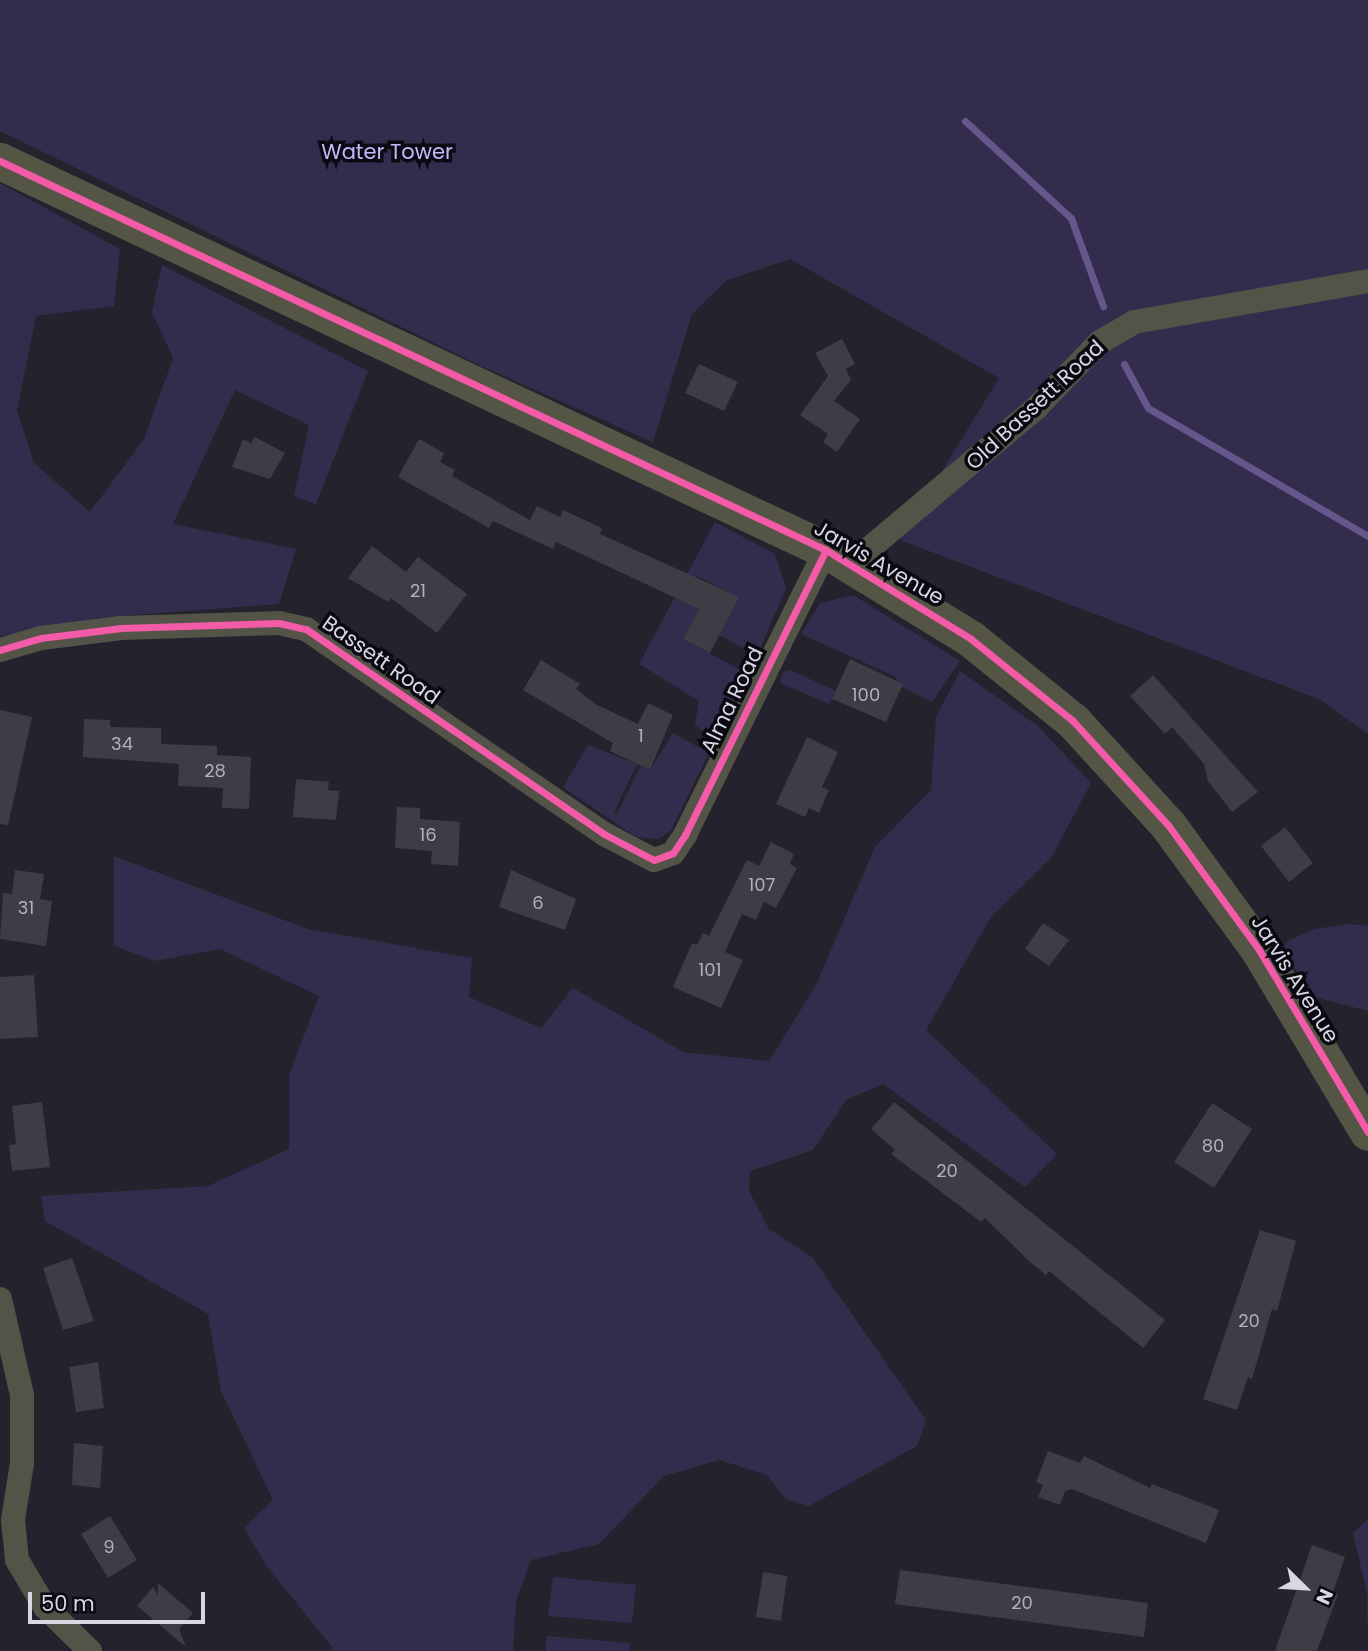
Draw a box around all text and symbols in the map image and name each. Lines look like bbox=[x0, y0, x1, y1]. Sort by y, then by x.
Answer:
park label: Water Tower bbox=[321, 139, 453, 165]
street label: Old Bassett Road bbox=[961, 335, 1109, 475]
street label: Jarvis Avenue bbox=[810, 516, 948, 610]
house number: 21 bbox=[410, 580, 426, 602]
street label: Bassett Road bbox=[317, 610, 445, 710]
street label: Alma Road bbox=[695, 643, 769, 757]
house number: 100 bbox=[852, 684, 880, 706]
house number: 1 bbox=[638, 725, 644, 747]
house number: 34 bbox=[111, 733, 133, 755]
house number: 28 bbox=[204, 760, 226, 782]
house number: 16 bbox=[419, 824, 437, 846]
house number: 107 bbox=[749, 874, 775, 896]
house number: 6 bbox=[532, 892, 544, 914]
house number: 31 bbox=[18, 897, 34, 919]
street label: Jarvis Avenue bbox=[1246, 911, 1344, 1047]
house number: 101 bbox=[699, 959, 721, 981]
house number: 80 bbox=[1202, 1135, 1224, 1157]
house number: 20 bbox=[936, 1160, 958, 1182]
house number: 20 bbox=[1238, 1310, 1260, 1332]
house number: 9 bbox=[103, 1536, 115, 1558]
north arrow bbox=[1270, 1553, 1340, 1623]
scale bar bbox=[32, 1578, 208, 1622]
text: N bbox=[1309, 1585, 1340, 1609]
text: 50 m bbox=[41, 1589, 95, 1618]
house number: 20 bbox=[1011, 1592, 1033, 1614]

